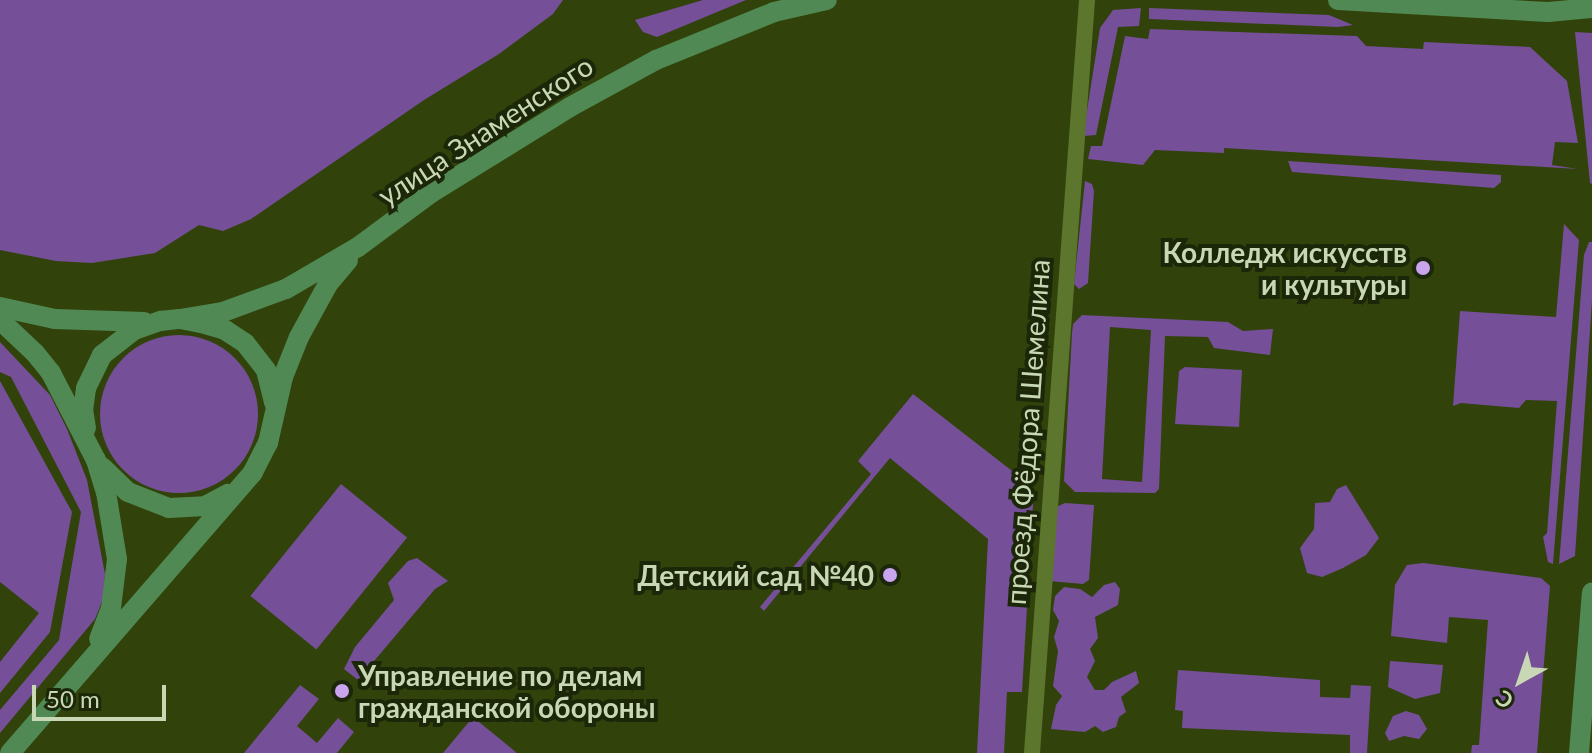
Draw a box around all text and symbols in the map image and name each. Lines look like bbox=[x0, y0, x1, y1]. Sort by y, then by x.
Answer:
street label: улица Знаменского bbox=[371, 48, 599, 212]
place label: Колледж искусств и культуры bbox=[1163, 235, 1407, 301]
street label: проезд Фёдора Шемелина bbox=[998, 258, 1056, 606]
marker: Колледж искусств и культуры bbox=[1414, 259, 1432, 277]
place label: Детский сад №40 bbox=[637, 558, 874, 592]
marker: Детский сад №40 bbox=[881, 566, 899, 584]
north arrow bbox=[1480, 641, 1560, 721]
place label: Управление по делам гражданской обороны bbox=[358, 658, 655, 724]
scale bar bbox=[36, 669, 170, 719]
marker: Управление по делам гражданской обороны bbox=[333, 682, 351, 700]
text: 50 m bbox=[46, 684, 100, 713]
text: С bbox=[1490, 685, 1519, 715]

